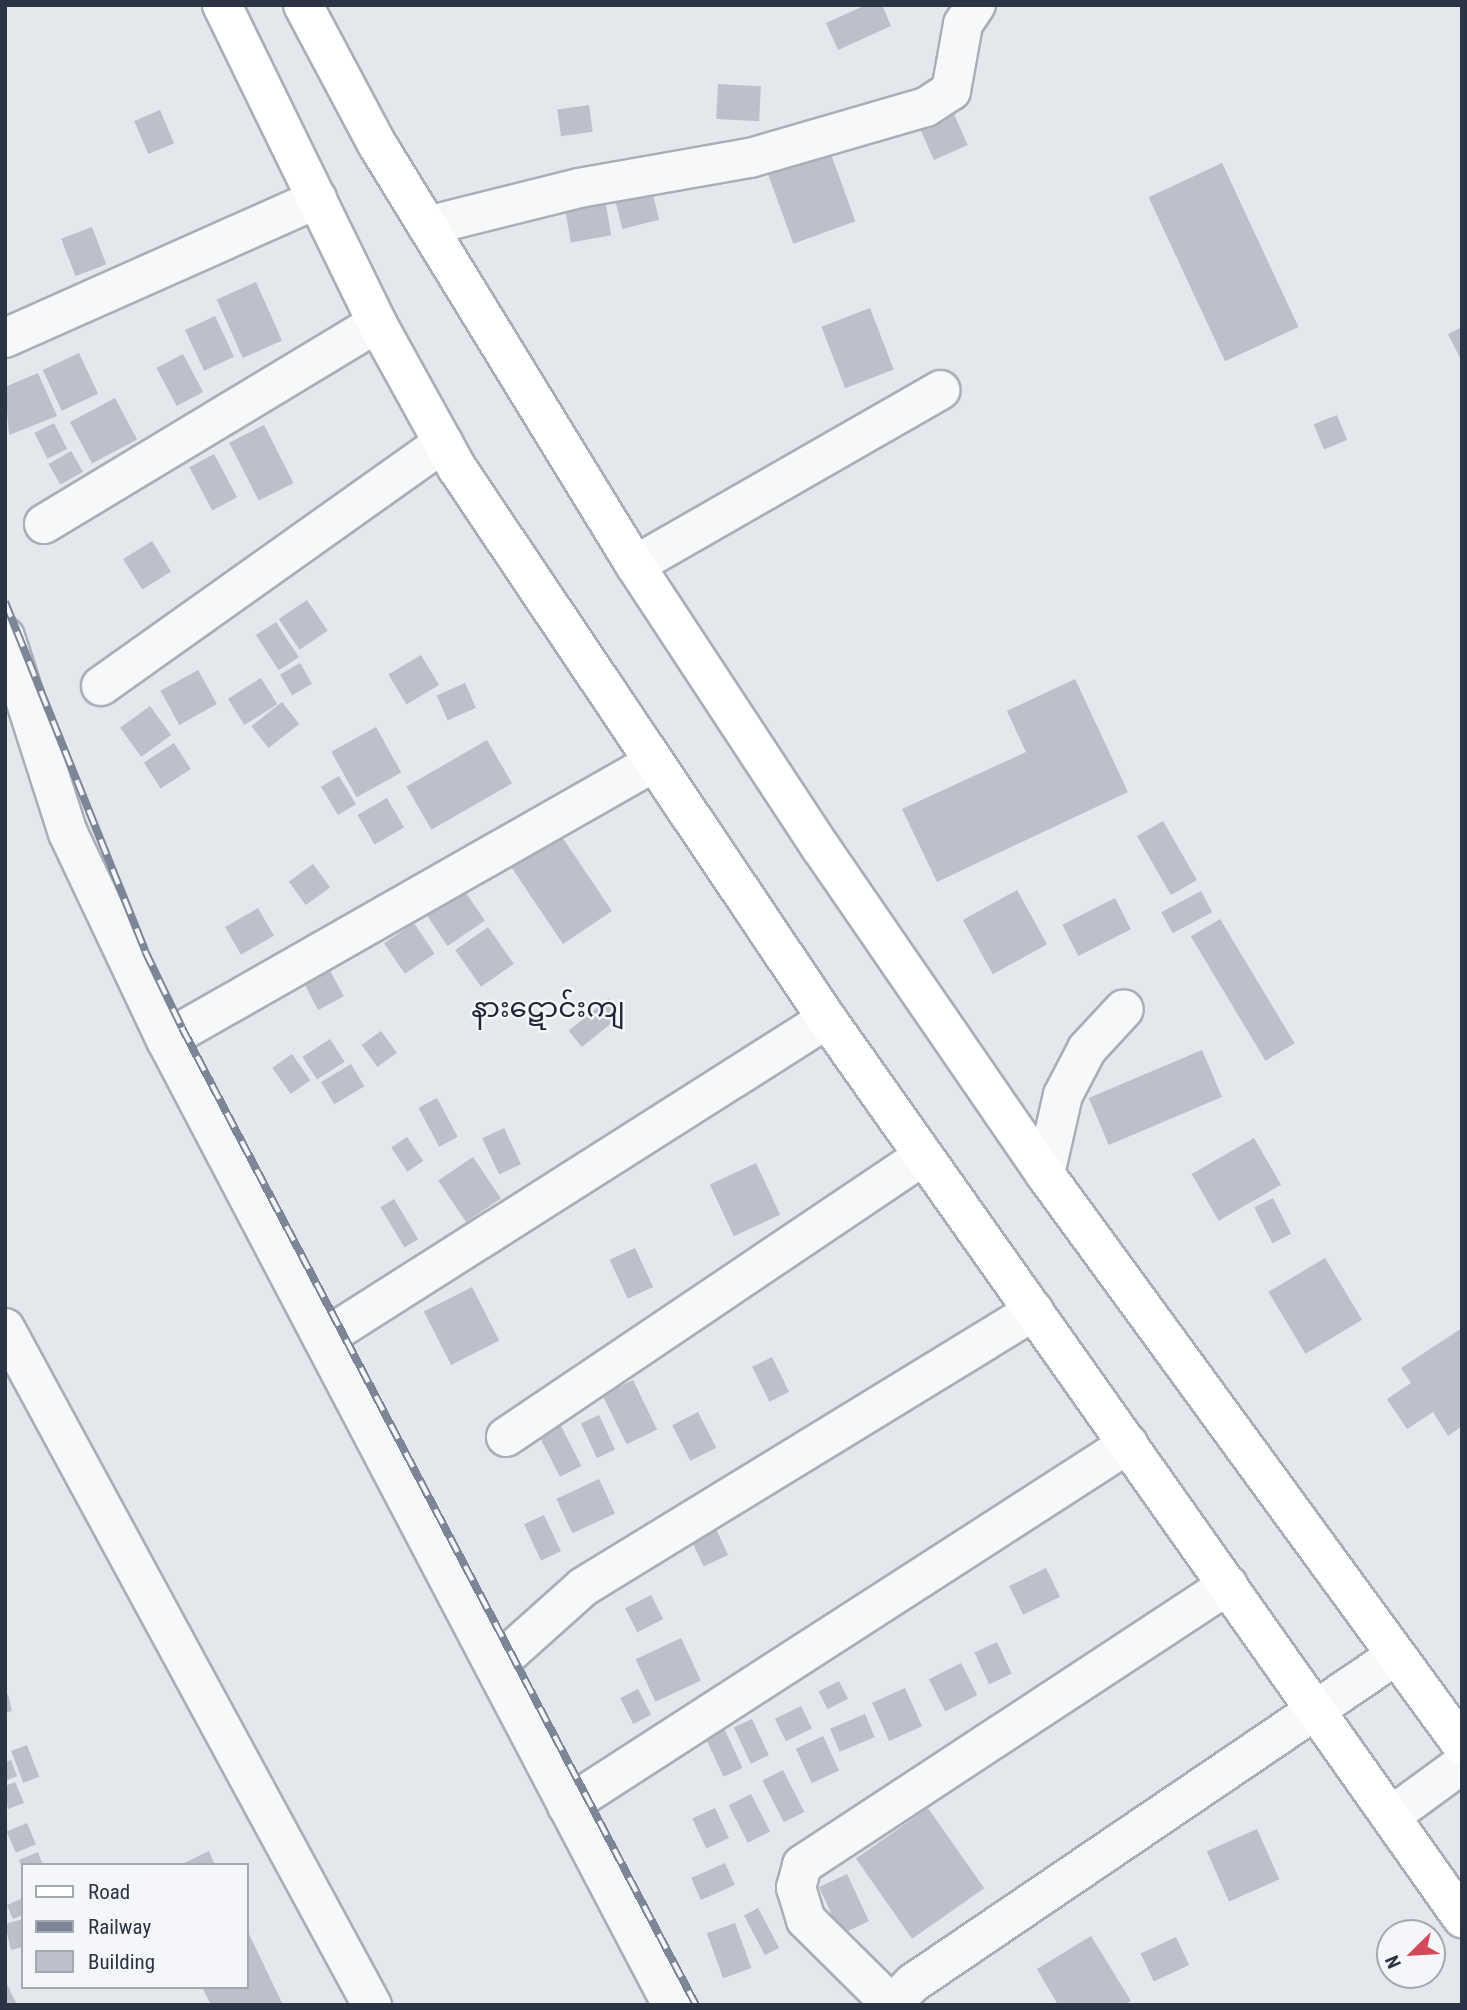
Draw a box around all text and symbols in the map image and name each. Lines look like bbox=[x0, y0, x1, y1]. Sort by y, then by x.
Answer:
district label: နားဋောင်းကျ bbox=[471, 991, 625, 1025]
legend bbox=[21, 1863, 248, 1989]
text: Road bbox=[88, 1880, 130, 1904]
text: Railway bbox=[88, 1915, 151, 1939]
north arrow bbox=[1376, 1919, 1446, 1989]
text: Building bbox=[88, 1950, 155, 1974]
text: N bbox=[1380, 1952, 1406, 1972]

